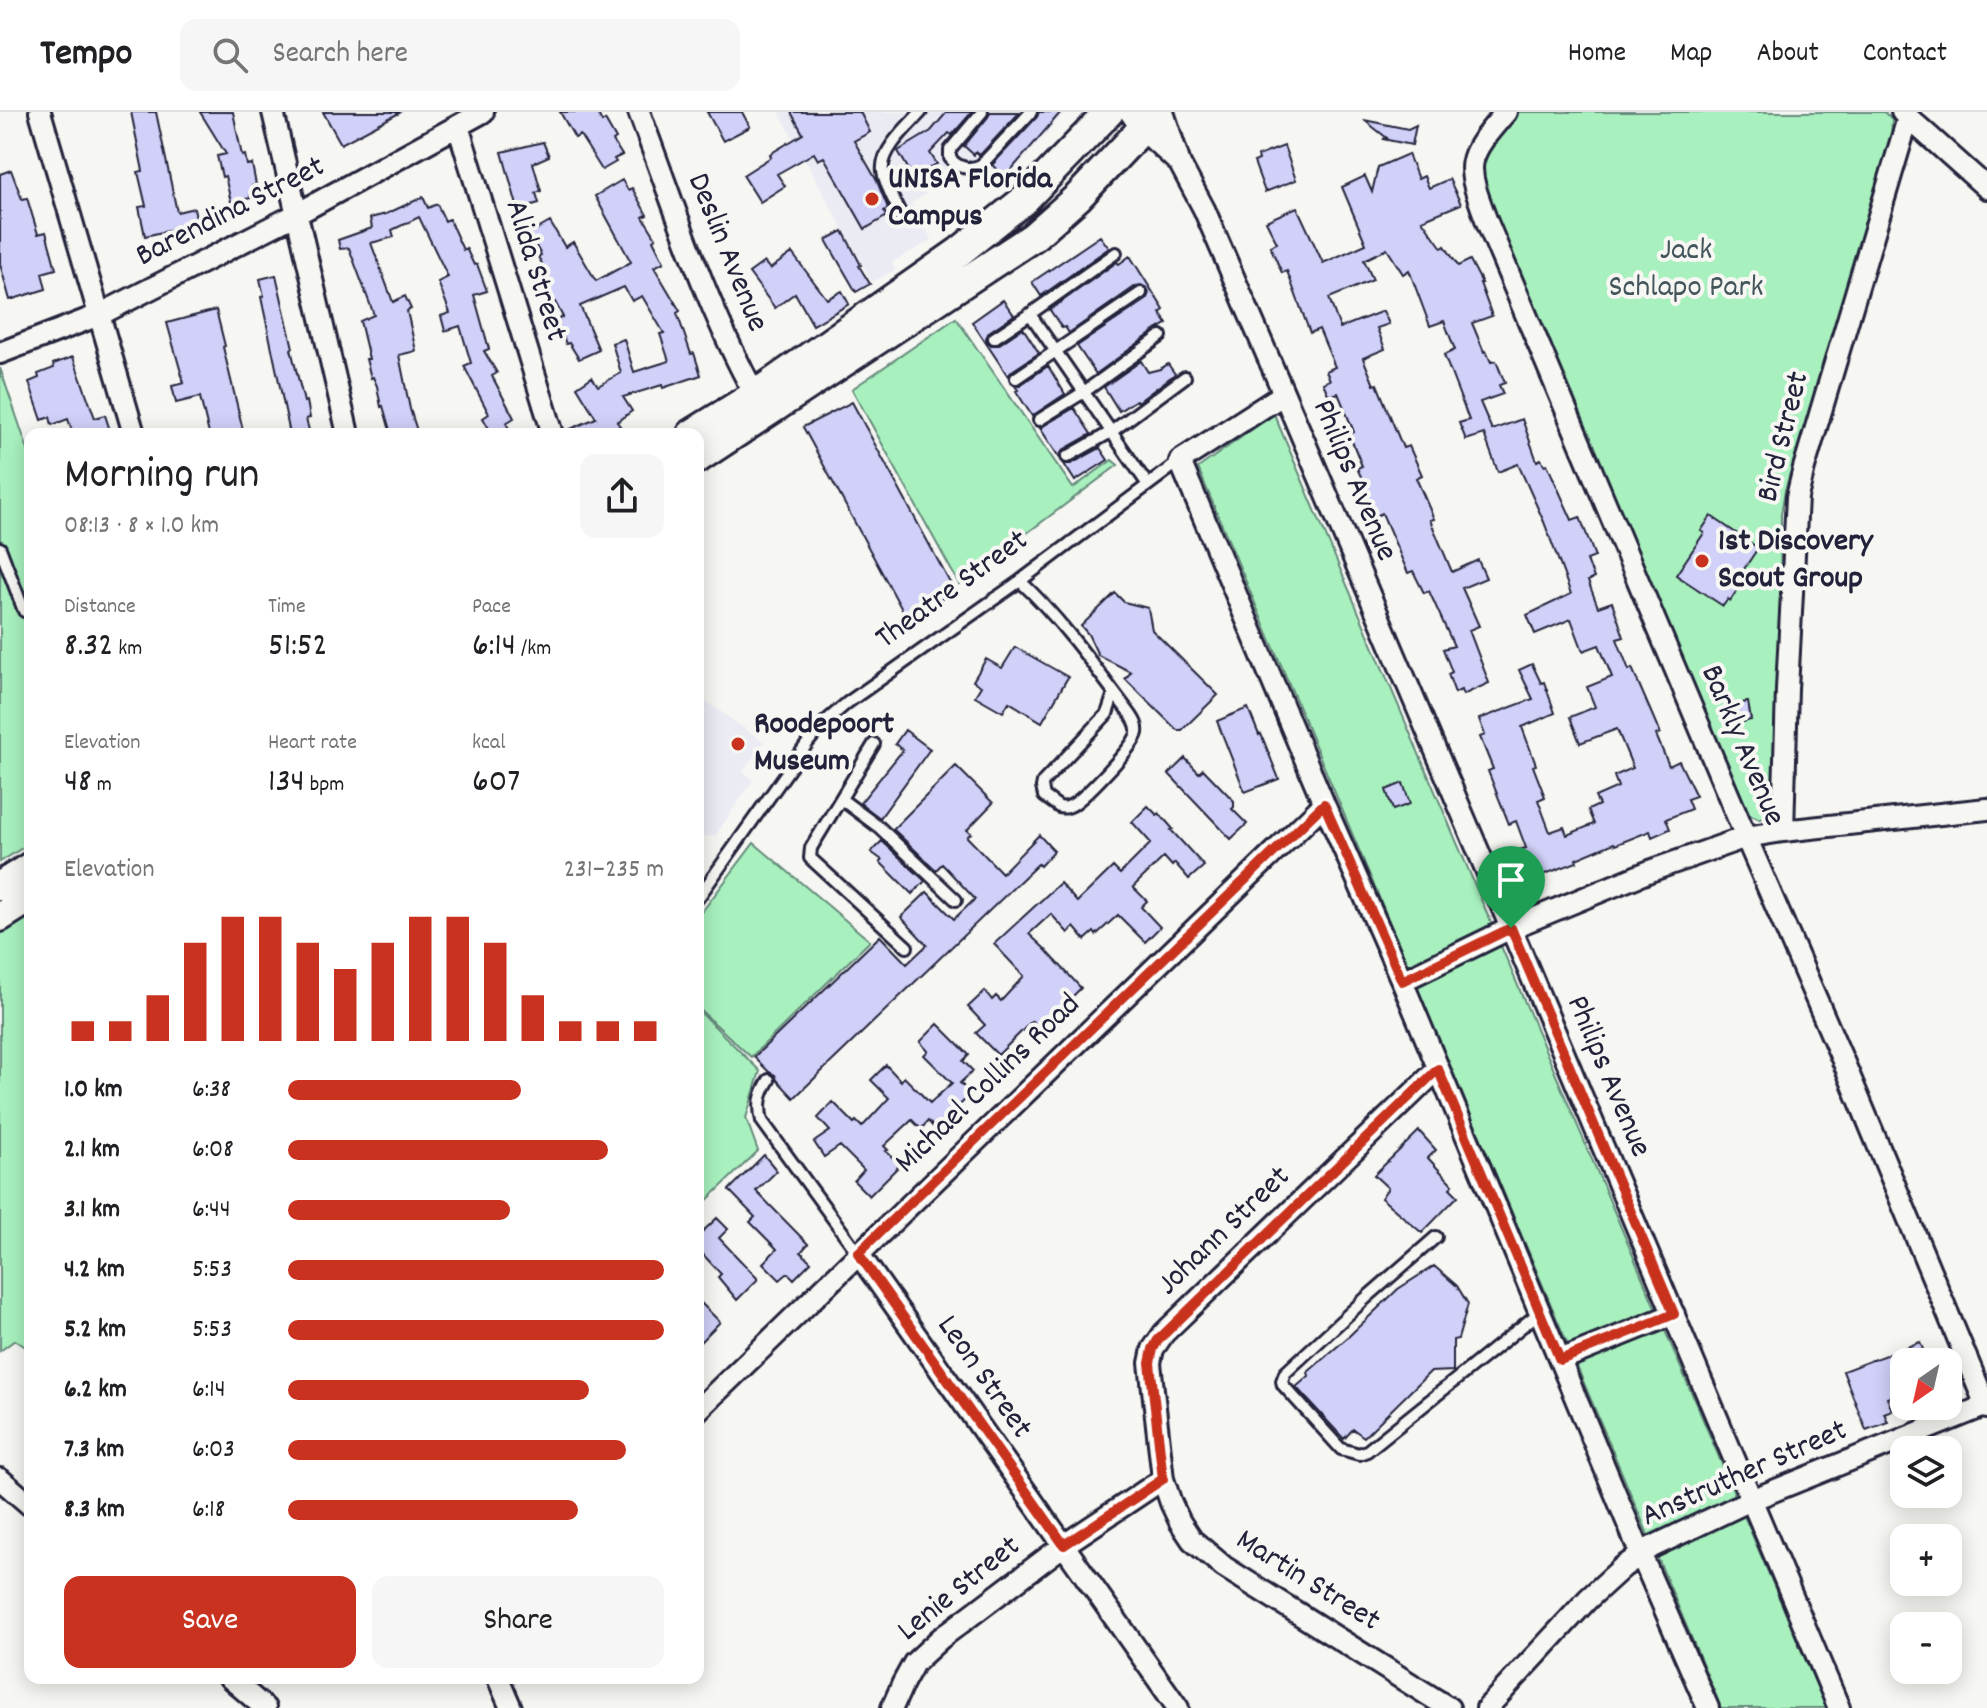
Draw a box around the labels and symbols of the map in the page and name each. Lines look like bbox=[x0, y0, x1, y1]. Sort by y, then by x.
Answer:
street label: Barendina Street bbox=[128, 146, 334, 280]
place label: UNISA Florida Campus bbox=[888, 158, 1053, 241]
street label: Deslin Avenue bbox=[673, 167, 779, 339]
marker: UNISA Florida Campus bbox=[863, 190, 881, 208]
street label: Alida Street bbox=[491, 194, 577, 348]
park label: Jack Schlapo Park bbox=[1608, 229, 1764, 312]
street label: Bird Street bbox=[1747, 367, 1823, 507]
street label: Philips Avenue bbox=[1298, 393, 1408, 569]
street label: Theatre Street bbox=[867, 520, 1039, 662]
place label: 1st Discovery Scout Group bbox=[1718, 520, 1874, 603]
marker: 1st Discovery Scout Group bbox=[1693, 552, 1711, 570]
street label: Barkly Avenue bbox=[1686, 658, 1796, 834]
place label: Roodepoort Museum bbox=[754, 703, 894, 786]
marker: Roodepoort Museum bbox=[729, 735, 747, 753]
pin bbox=[1477, 846, 1545, 928]
street label: Michael Collins Road bbox=[886, 984, 1092, 1186]
street label: Philips Avenue bbox=[1552, 989, 1662, 1165]
street label: Johann Street bbox=[1148, 1156, 1302, 1308]
street label: Leon Street bbox=[924, 1307, 1042, 1449]
north arrow bbox=[1890, 1348, 1962, 1420]
street label: Anstruther Street bbox=[1635, 1409, 1855, 1541]
street label: Martin Street bbox=[1226, 1519, 1389, 1645]
street label: Lenie Street bbox=[888, 1526, 1032, 1654]

